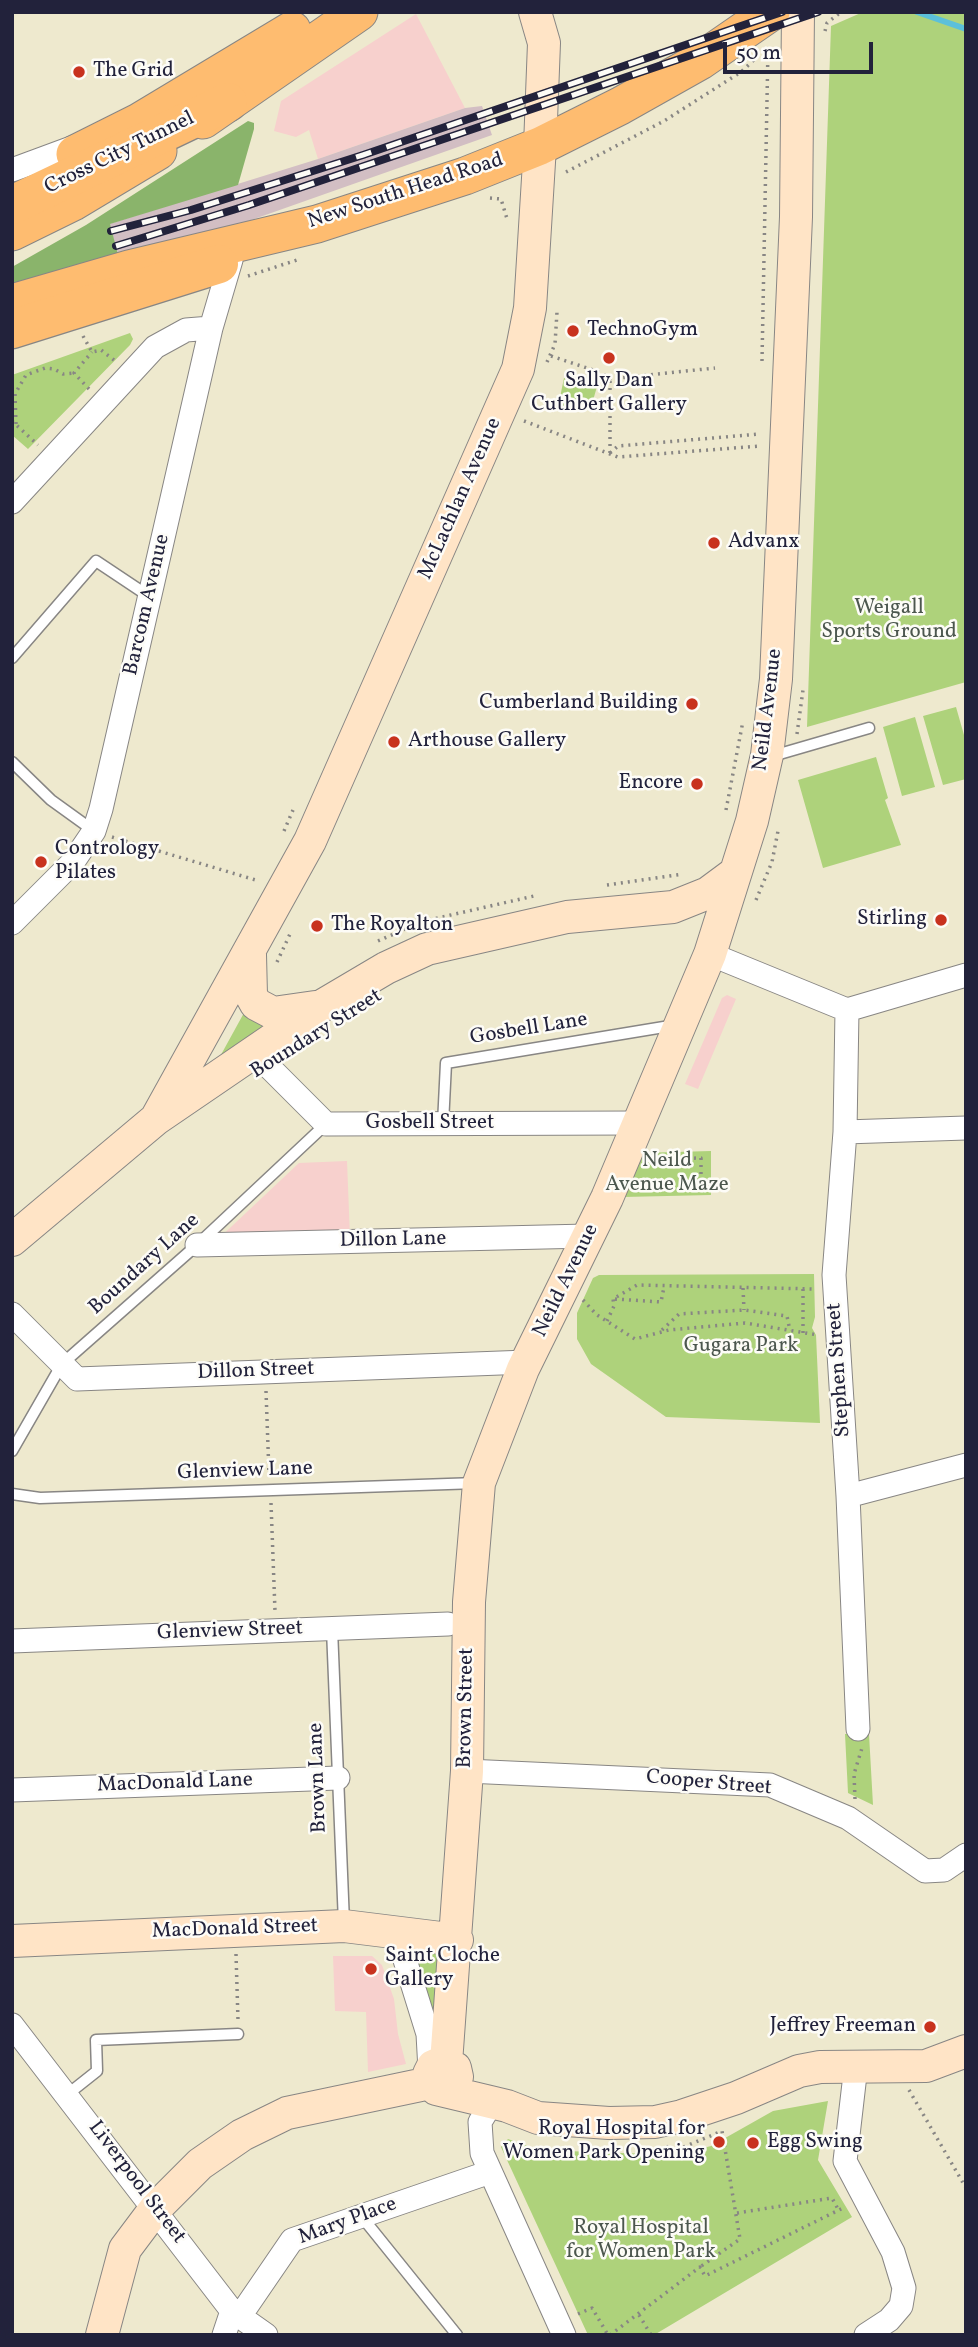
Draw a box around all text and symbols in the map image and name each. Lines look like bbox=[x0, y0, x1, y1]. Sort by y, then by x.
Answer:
scale bar bbox=[726, 28, 876, 72]
text: 50 m bbox=[736, 39, 781, 68]
place label: The Grid bbox=[93, 59, 174, 85]
marker: The Grid bbox=[71, 64, 87, 80]
street label: Cross City Tunnel bbox=[41, 107, 199, 201]
street label: New South Head Road bbox=[305, 148, 507, 236]
place label: TechnoGym bbox=[587, 318, 698, 344]
marker: TechnoGym bbox=[565, 323, 581, 339]
marker: Sally Dan Cuthbert Gallery bbox=[601, 350, 617, 366]
place label: Sally Dan Cuthbert Gallery bbox=[531, 369, 687, 419]
street label: McLachlan Avenue bbox=[414, 414, 508, 584]
place label: Advanx bbox=[728, 530, 799, 556]
street label: Barcom Avenue bbox=[119, 532, 177, 678]
marker: Advanx bbox=[706, 535, 722, 551]
park label: Weigall Sports Ground bbox=[821, 596, 957, 646]
street label: Neild Avenue bbox=[749, 647, 789, 773]
place label: Cumberland Building bbox=[479, 691, 678, 717]
marker: Cumberland Building bbox=[684, 696, 700, 712]
place label: Arthouse Gallery bbox=[408, 729, 566, 755]
marker: Arthouse Gallery bbox=[386, 734, 402, 750]
place label: Encore bbox=[619, 771, 683, 797]
marker: Encore bbox=[689, 776, 705, 792]
place label: Contrology Pilates bbox=[55, 837, 159, 887]
marker: Contrology Pilates bbox=[33, 854, 49, 870]
place label: Stirling bbox=[857, 907, 927, 933]
marker: Stirling bbox=[933, 912, 949, 928]
place label: The Royalton bbox=[331, 913, 453, 939]
marker: The Royalton bbox=[309, 918, 325, 934]
street label: Boundary Street bbox=[247, 984, 387, 1086]
street label: Gosbell Lane bbox=[469, 1008, 589, 1052]
street label: Gosbell Street bbox=[366, 1111, 494, 1137]
park label: Neild Avenue Maze bbox=[605, 1149, 729, 1199]
street label: Boundary Lane bbox=[85, 1209, 205, 1321]
street label: Neild Avenue bbox=[529, 1220, 605, 1342]
street label: Dillon Lane bbox=[339, 1227, 447, 1255]
street label: Stephen Street bbox=[823, 1302, 857, 1438]
park label: Gugara Park bbox=[684, 1334, 798, 1360]
street label: Dillon Street bbox=[197, 1357, 315, 1387]
street label: Glenview Lane bbox=[177, 1457, 313, 1487]
street label: Glenview Street bbox=[157, 1617, 303, 1647]
street label: Brown Street bbox=[453, 1647, 481, 1769]
street label: Brown Lane bbox=[304, 1722, 334, 1834]
street label: Cooper Street bbox=[645, 1766, 773, 1802]
street label: MacDonald Lane bbox=[97, 1769, 253, 1799]
street label: MacDonald Street bbox=[151, 1915, 319, 1945]
place label: Saint Cloche Gallery bbox=[385, 1944, 500, 1994]
marker: Saint Cloche Gallery bbox=[363, 1961, 379, 1977]
place label: Jeffrey Freeman bbox=[770, 2014, 916, 2040]
marker: Jeffrey Freeman bbox=[922, 2019, 938, 2035]
street label: Liverpool Street bbox=[82, 2117, 190, 2249]
place label: Royal Hospital for Women Park Opening bbox=[503, 2117, 705, 2167]
place label: Egg Swing bbox=[767, 2130, 863, 2156]
marker: Royal Hospital for Women Park Opening bbox=[711, 2134, 727, 2150]
marker: Egg Swing bbox=[745, 2135, 761, 2151]
street label: Mary Place bbox=[295, 2193, 401, 2251]
park label: Royal Hospital for Women Park bbox=[566, 2216, 716, 2266]

